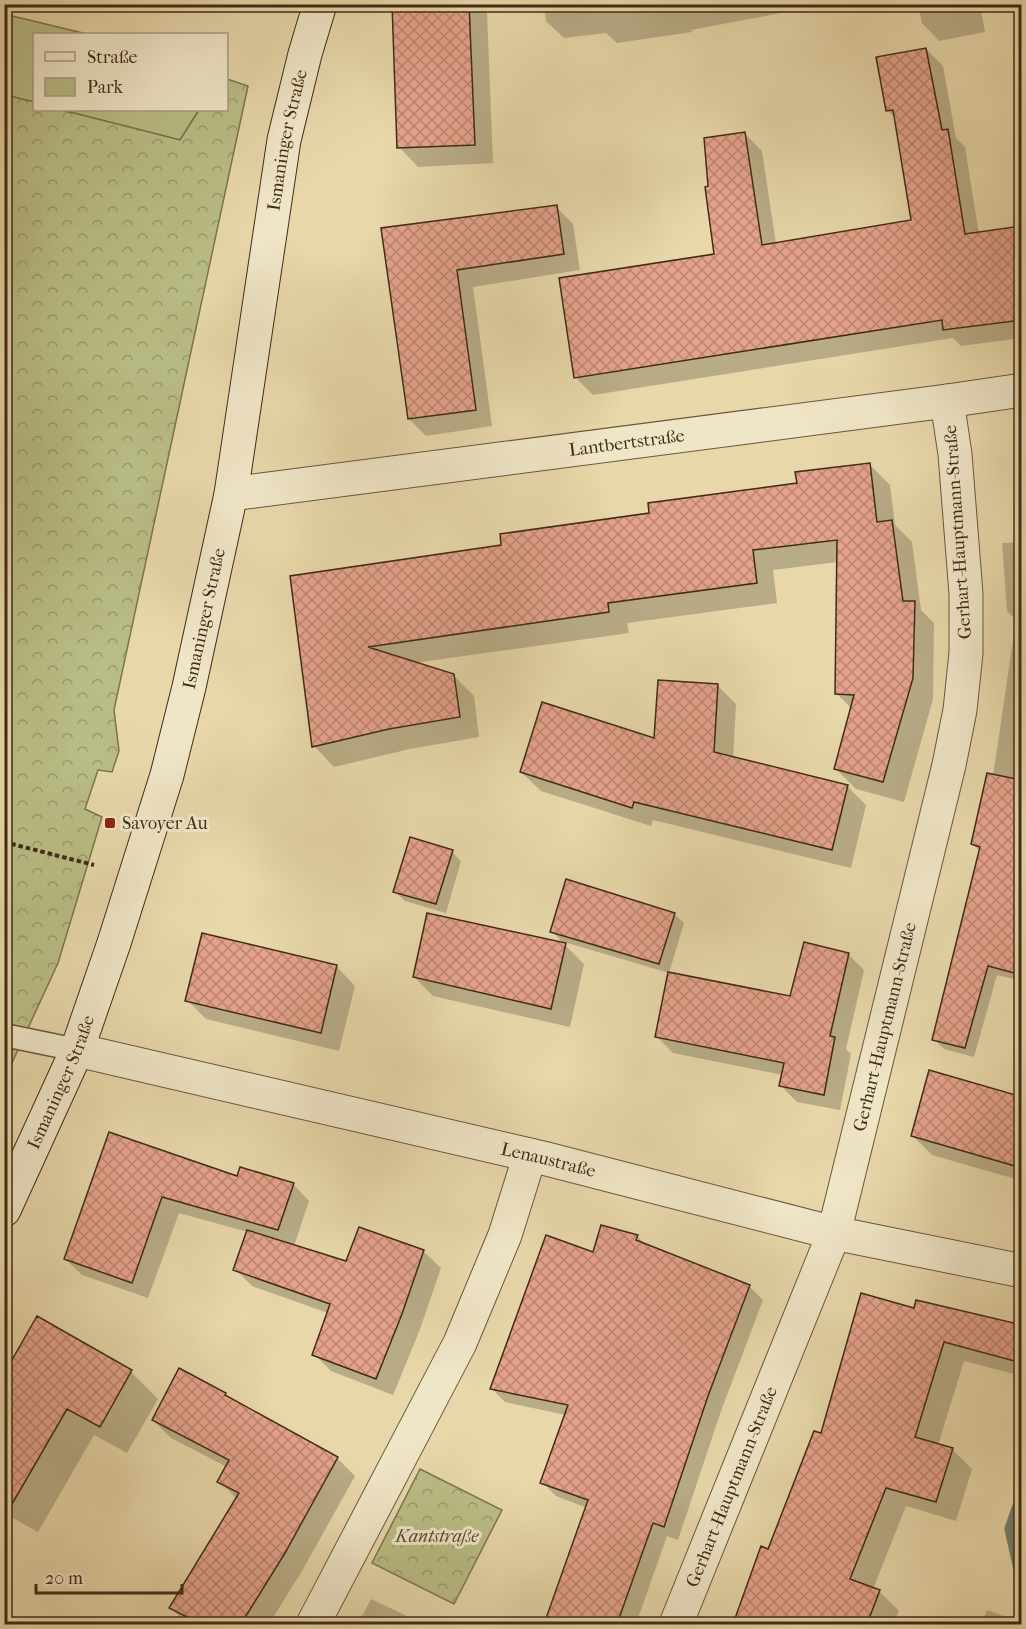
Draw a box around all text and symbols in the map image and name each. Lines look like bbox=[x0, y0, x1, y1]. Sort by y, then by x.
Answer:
legend bbox=[33, 33, 228, 111]
text: Straße bbox=[87, 47, 138, 68]
street label: Ismaninger Straße bbox=[263, 67, 311, 212]
text: Park bbox=[87, 77, 124, 98]
street label: Gerhart-Hauptmann-Straße bbox=[940, 424, 976, 640]
street label: Lantbertstraße bbox=[568, 425, 686, 461]
street label: Ismaninger Straße bbox=[178, 546, 229, 691]
place label: Savoyer Au bbox=[122, 813, 208, 834]
marker: Savoyer Au bbox=[103, 816, 117, 830]
street label: Gerhart-Hauptmann-Straße bbox=[849, 920, 921, 1134]
street label: Ismaninger Straße bbox=[23, 1012, 99, 1152]
street label: Lenaustraße bbox=[499, 1138, 598, 1182]
street label: Gerhart-Hauptmann-Straße bbox=[681, 1383, 781, 1590]
park label: Kantstraße bbox=[394, 1526, 479, 1547]
scale bar bbox=[36, 1557, 182, 1595]
text: 20 m bbox=[45, 1568, 83, 1589]

